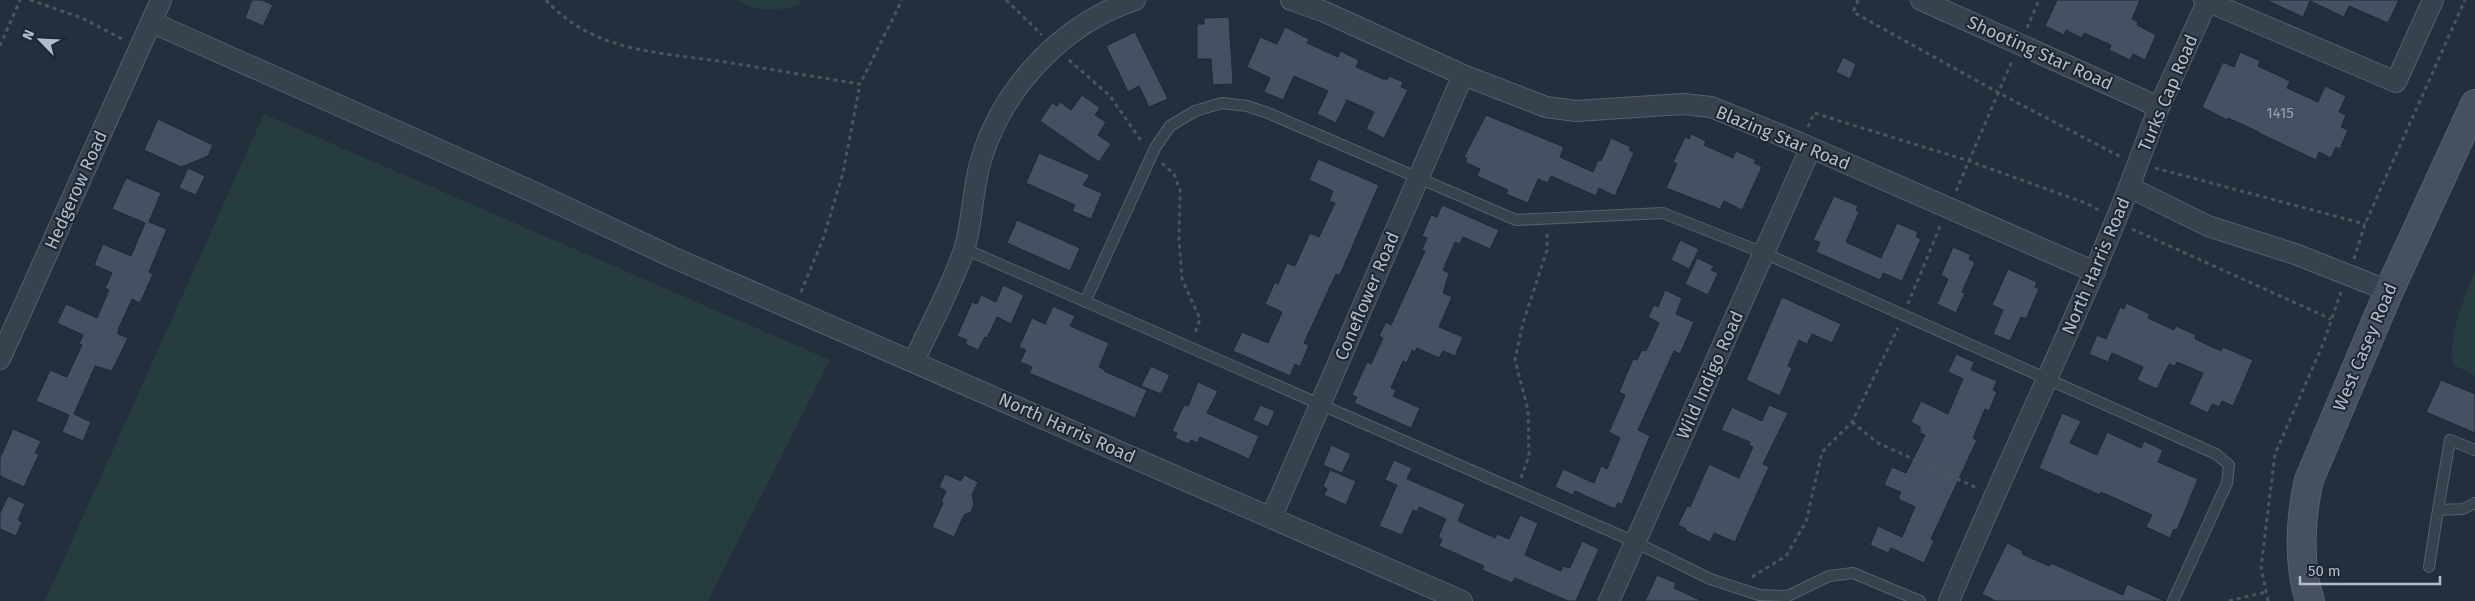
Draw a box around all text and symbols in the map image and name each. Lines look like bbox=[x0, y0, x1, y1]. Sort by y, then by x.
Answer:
street label: Shooting Star Road bbox=[1964, 11, 2116, 95]
north arrow bbox=[15, 15, 65, 65]
text: N bbox=[19, 27, 38, 43]
street label: Turks Cap Road bbox=[2133, 31, 2203, 155]
street label: Blazing Star Road bbox=[1713, 101, 1853, 175]
house number: 1415 bbox=[2266, 104, 2294, 122]
street label: Hedgerow Road bbox=[40, 127, 112, 253]
street label: North Harris Road bbox=[2057, 194, 2135, 338]
street label: Coneflower Road bbox=[1330, 228, 1404, 364]
street label: West Casey Road bbox=[2328, 280, 2402, 414]
street label: Wild Indigo Road bbox=[1672, 307, 1748, 443]
street label: North Harris Road bbox=[995, 388, 1139, 468]
scale bar bbox=[2300, 554, 2440, 586]
text: 50 m bbox=[2308, 562, 2341, 580]

